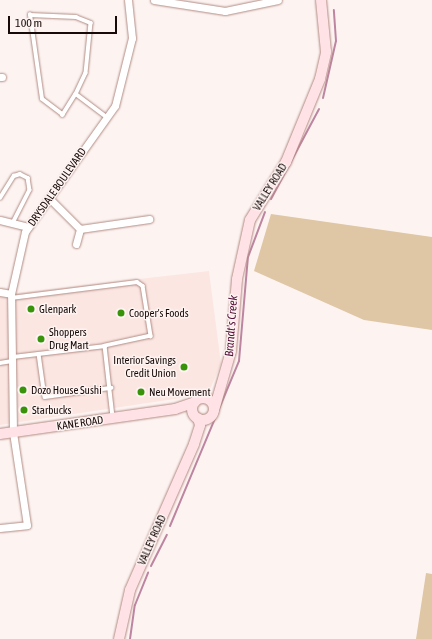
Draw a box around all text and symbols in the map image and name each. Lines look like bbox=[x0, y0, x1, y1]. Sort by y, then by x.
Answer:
scale bar bbox=[10, 8, 119, 34]
text: 100 m bbox=[15, 16, 42, 30]
street label: DRYSDALE BOULEVARD bbox=[25, 145, 89, 229]
street label: VALLEY ROAD bbox=[250, 161, 290, 213]
water label: Brandt's Creek bbox=[223, 295, 241, 357]
place label: Glenpark bbox=[39, 302, 76, 316]
marker: Glenpark bbox=[26, 304, 36, 314]
place label: Cooper's Foods bbox=[129, 306, 189, 320]
marker: Cooper's Foods bbox=[116, 308, 126, 318]
place label: Shoppers Drug Mart bbox=[49, 326, 89, 352]
marker: Shoppers Drug Mart bbox=[36, 334, 46, 344]
place label: Interior Savings Credit Union bbox=[113, 354, 176, 380]
marker: Interior Savings Credit Union bbox=[179, 362, 189, 372]
place label: Dozo House Sushi bbox=[31, 383, 102, 397]
marker: Dozo House Sushi bbox=[18, 385, 28, 395]
place label: Neu Movement bbox=[149, 385, 211, 399]
marker: Neu Movement bbox=[136, 387, 146, 397]
place label: Starbucks bbox=[32, 403, 71, 417]
marker: Starbucks bbox=[19, 405, 29, 415]
street label: KANE ROAD bbox=[56, 413, 104, 433]
street label: VALLEY ROAD bbox=[135, 513, 169, 567]

